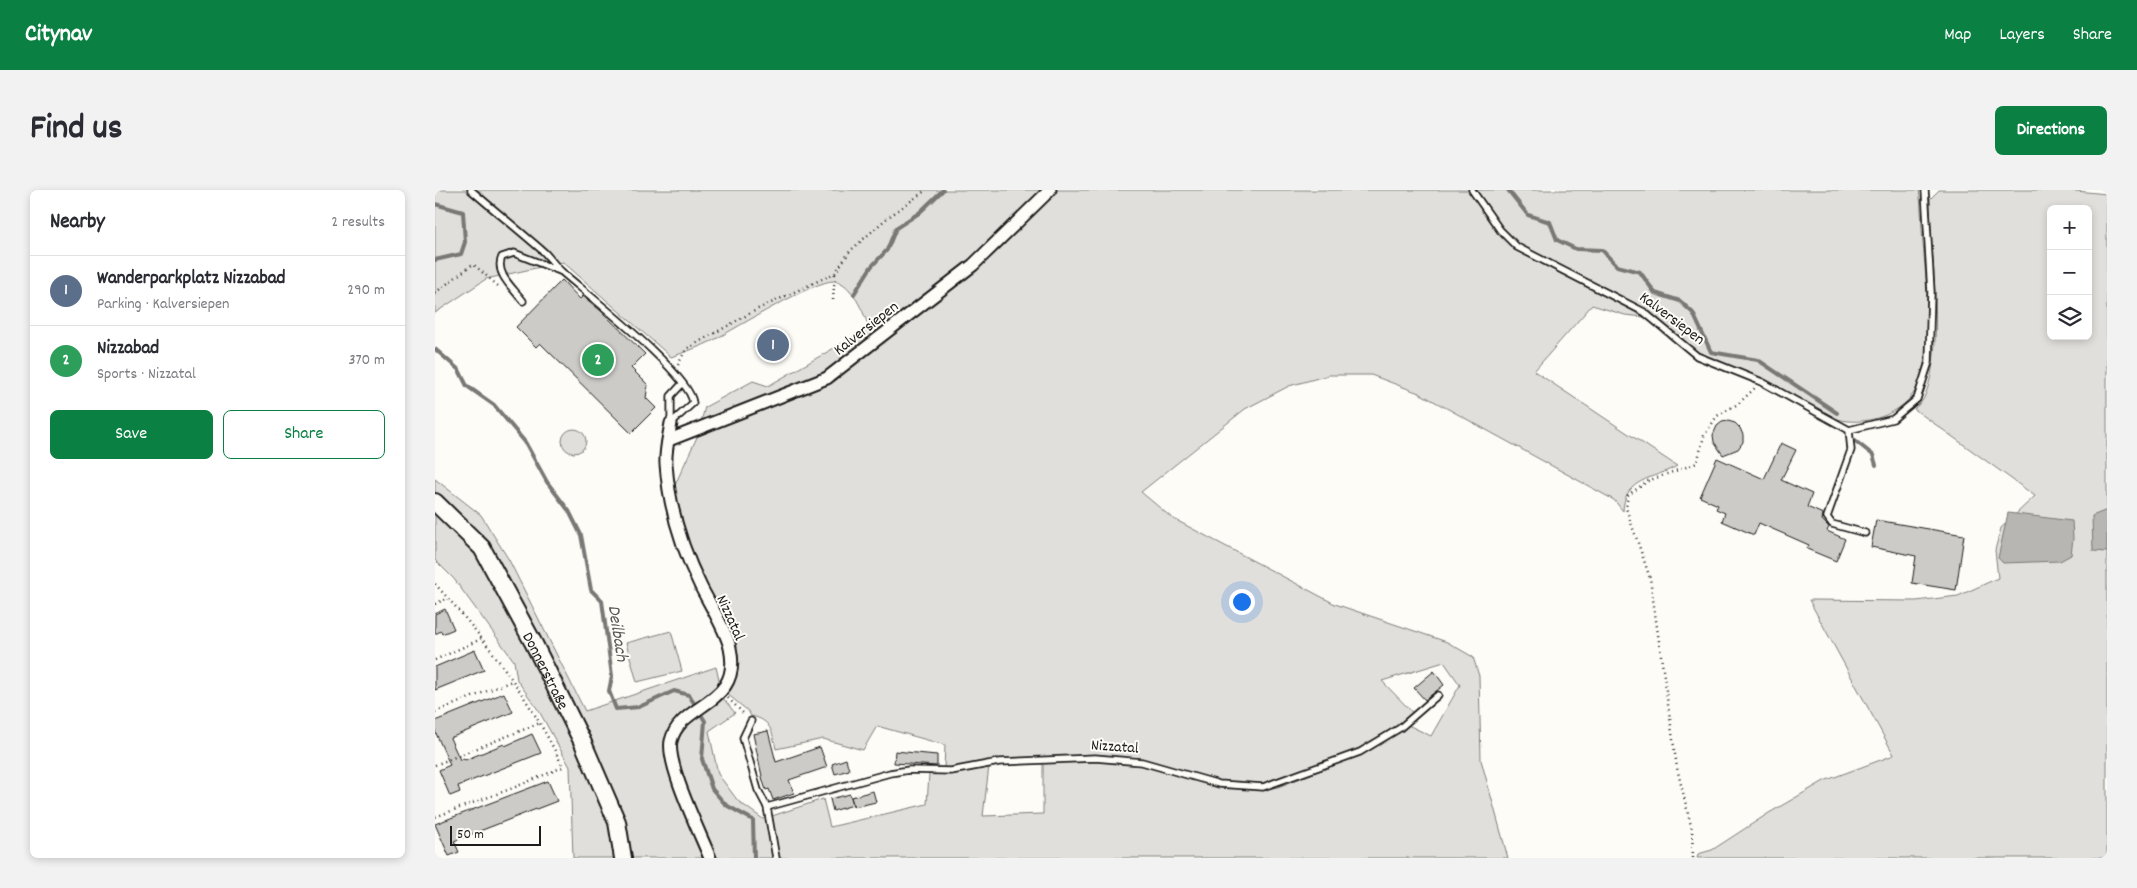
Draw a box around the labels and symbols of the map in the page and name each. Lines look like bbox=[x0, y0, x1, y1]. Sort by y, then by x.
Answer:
street label: Kalversiepen bbox=[1634, 287, 1709, 351]
street label: Kalversiepen bbox=[829, 296, 904, 362]
pin: 1 bbox=[757, 326, 789, 364]
pin: 2 bbox=[582, 341, 614, 379]
your location bbox=[1229, 589, 1255, 615]
street label: Nizzatal bbox=[710, 592, 750, 645]
water label: Deilbach bbox=[600, 604, 633, 664]
street label: Donnerstraße bbox=[516, 628, 574, 714]
street label: Nizzatal bbox=[1090, 734, 1140, 761]
scale bar bbox=[450, 823, 541, 846]

